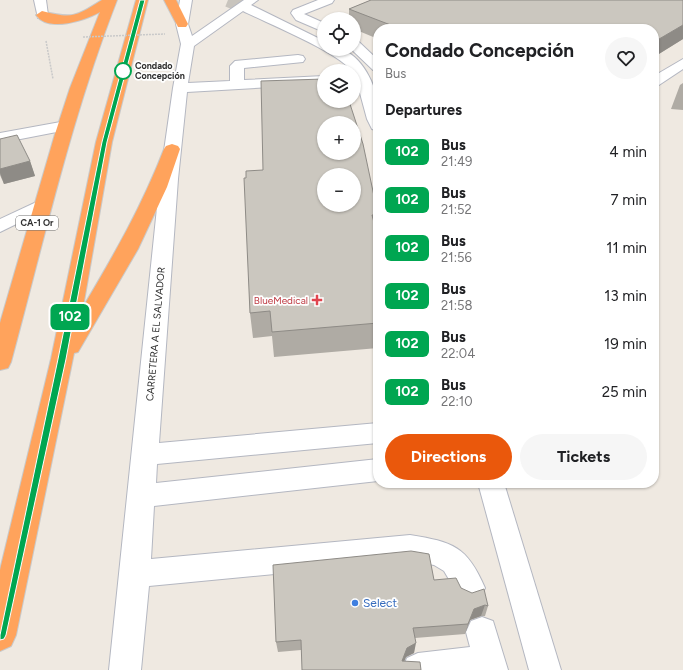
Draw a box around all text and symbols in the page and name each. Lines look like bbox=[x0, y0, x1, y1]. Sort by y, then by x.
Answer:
map controls bbox=[317, 12, 361, 212]
button: locate bbox=[317, 12, 361, 56]
button: heart bbox=[605, 37, 647, 79]
text: Condado Concepción bbox=[385, 39, 574, 62]
place label: Condado Concepción bbox=[135, 60, 185, 81]
marker: Condado Concepción bbox=[114, 62, 132, 80]
button: layers bbox=[317, 64, 361, 108]
text: Bus bbox=[385, 66, 406, 81]
text: Departures bbox=[385, 101, 462, 119]
button: + bbox=[317, 116, 361, 160]
text: Bus bbox=[441, 136, 466, 154]
text: 102 bbox=[395, 143, 419, 160]
text: 4 min bbox=[609, 143, 647, 161]
text: 21:49 bbox=[441, 154, 472, 169]
button: − bbox=[317, 168, 361, 212]
text: Bus bbox=[441, 184, 466, 202]
text: 102 bbox=[395, 191, 419, 208]
text: 7 min bbox=[611, 191, 647, 209]
text: 21:52 bbox=[441, 202, 472, 217]
road number: CA-1 Or bbox=[16, 216, 58, 230]
text: Bus bbox=[441, 232, 466, 250]
text: 102 bbox=[395, 239, 419, 256]
text: 11 min bbox=[606, 239, 647, 257]
text: 21:56 bbox=[441, 250, 472, 265]
street label: CARRETERA A EL SALVADOR bbox=[143, 266, 168, 402]
text: Bus bbox=[441, 280, 466, 298]
text: 102 bbox=[395, 287, 419, 304]
text: 13 min bbox=[604, 287, 647, 305]
place label: BlueMedical bbox=[254, 294, 308, 307]
marker: BlueMedical bbox=[311, 294, 323, 306]
text: 21:58 bbox=[441, 298, 472, 313]
line badge: 102 bbox=[47, 304, 93, 330]
text: 102 bbox=[58, 308, 82, 325]
text: Bus bbox=[441, 328, 466, 346]
text: 102 bbox=[395, 335, 419, 352]
text: 19 min bbox=[604, 335, 647, 353]
text: 22:04 bbox=[441, 346, 475, 361]
text: Bus bbox=[441, 376, 466, 394]
text: 102 bbox=[395, 383, 419, 400]
text: 25 min bbox=[602, 383, 647, 401]
text: 22:10 bbox=[441, 394, 473, 409]
button: Directions bbox=[385, 434, 512, 480]
button: Tickets bbox=[520, 434, 647, 480]
place label: Select bbox=[363, 596, 398, 610]
marker: Select bbox=[350, 598, 360, 608]

